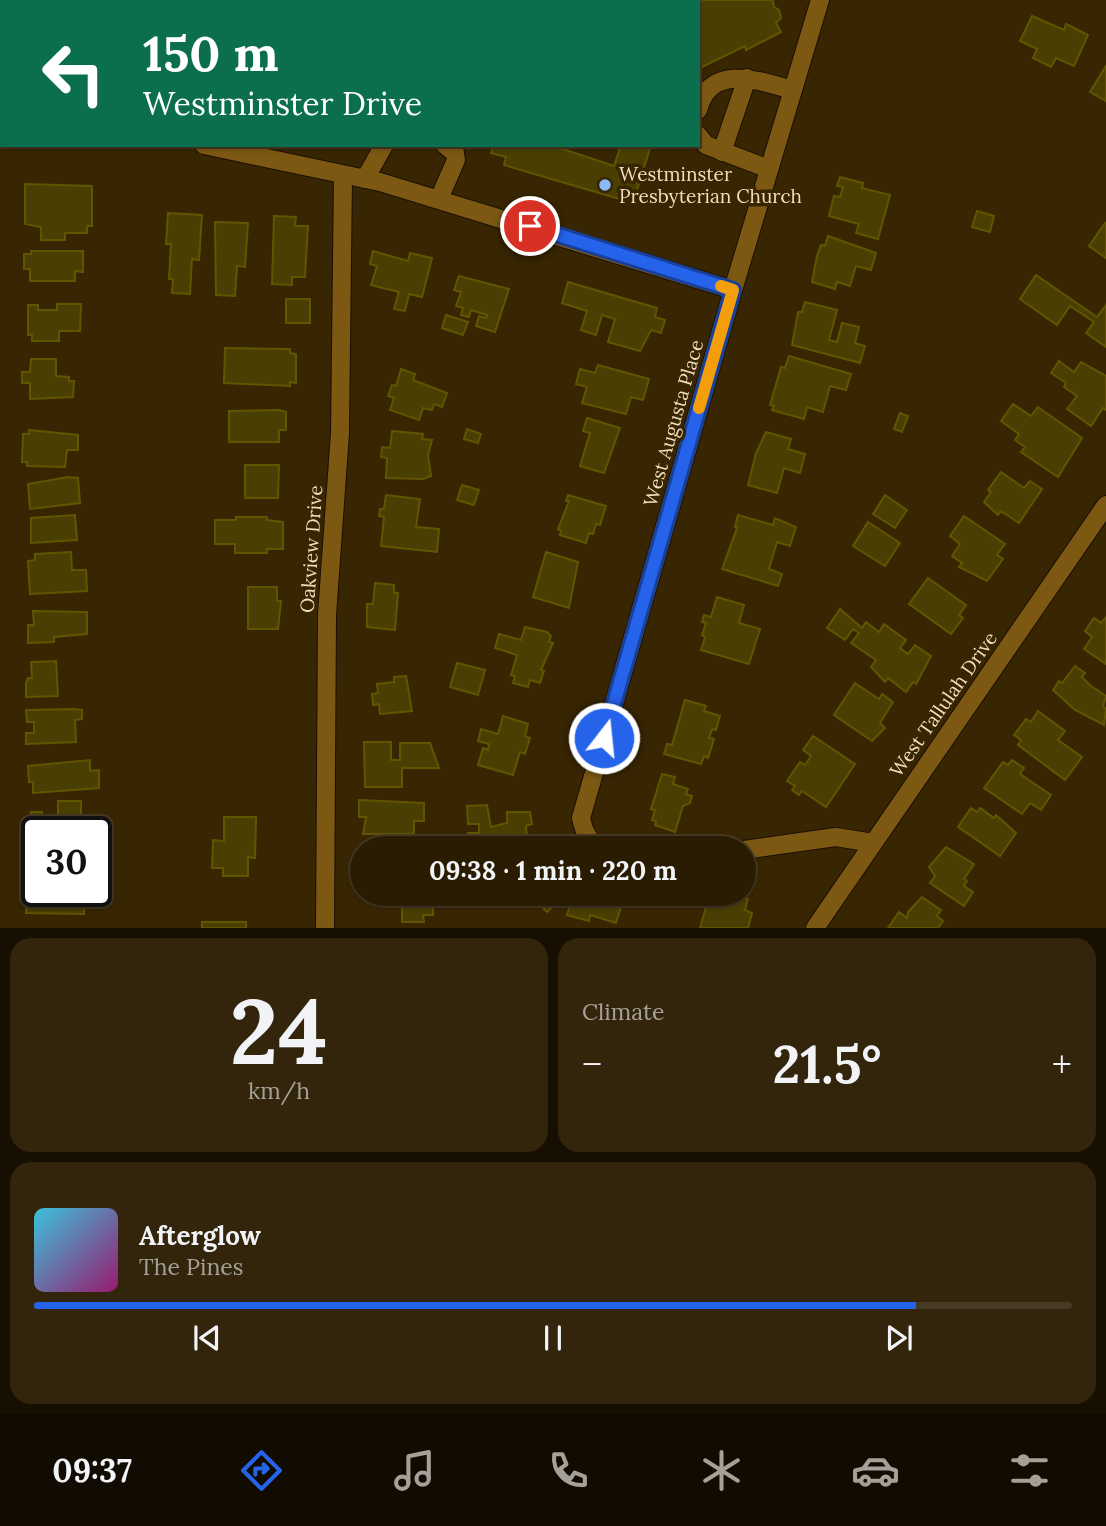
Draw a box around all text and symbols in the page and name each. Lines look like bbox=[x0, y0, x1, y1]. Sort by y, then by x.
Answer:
text: 150 m bbox=[143, 22, 279, 84]
icon: left bbox=[28, 28, 119, 119]
text: Westminster Drive bbox=[143, 83, 422, 124]
place label: Westminster Presbyterian Church bbox=[619, 162, 802, 208]
marker: Westminster Presbyterian Church bbox=[597, 177, 613, 193]
pin bbox=[500, 196, 560, 256]
icon: arrive bbox=[511, 207, 549, 245]
street label: West Augusta Place bbox=[638, 337, 708, 509]
street label: Oakview Drive bbox=[295, 484, 327, 614]
street label: West Tallulah Drive bbox=[884, 627, 1002, 781]
position arrow bbox=[567, 701, 641, 775]
speed limit sign: 30 bbox=[21, 816, 112, 907]
text: 09:38 · 1 min · 220 m bbox=[429, 854, 677, 887]
text: 24 bbox=[230, 972, 328, 1089]
text: Climate bbox=[582, 997, 664, 1026]
text: 21.5° bbox=[773, 1031, 881, 1097]
text: − bbox=[582, 1040, 602, 1088]
text: + bbox=[1052, 1040, 1072, 1088]
text: km/h bbox=[248, 1076, 310, 1105]
text: Afterglow bbox=[139, 1219, 261, 1252]
text: The Pines bbox=[139, 1252, 244, 1281]
icon: previous bbox=[188, 1319, 226, 1357]
icon: pause bbox=[534, 1319, 572, 1357]
icon: next bbox=[880, 1319, 918, 1357]
icon: directions bbox=[237, 1446, 286, 1495]
icon: music bbox=[390, 1446, 439, 1495]
icon: phone bbox=[544, 1446, 593, 1495]
icon: climate bbox=[697, 1446, 746, 1495]
icon: car bbox=[851, 1446, 900, 1495]
icon: filters bbox=[1005, 1446, 1054, 1495]
text: 09:37 bbox=[52, 1450, 132, 1491]

